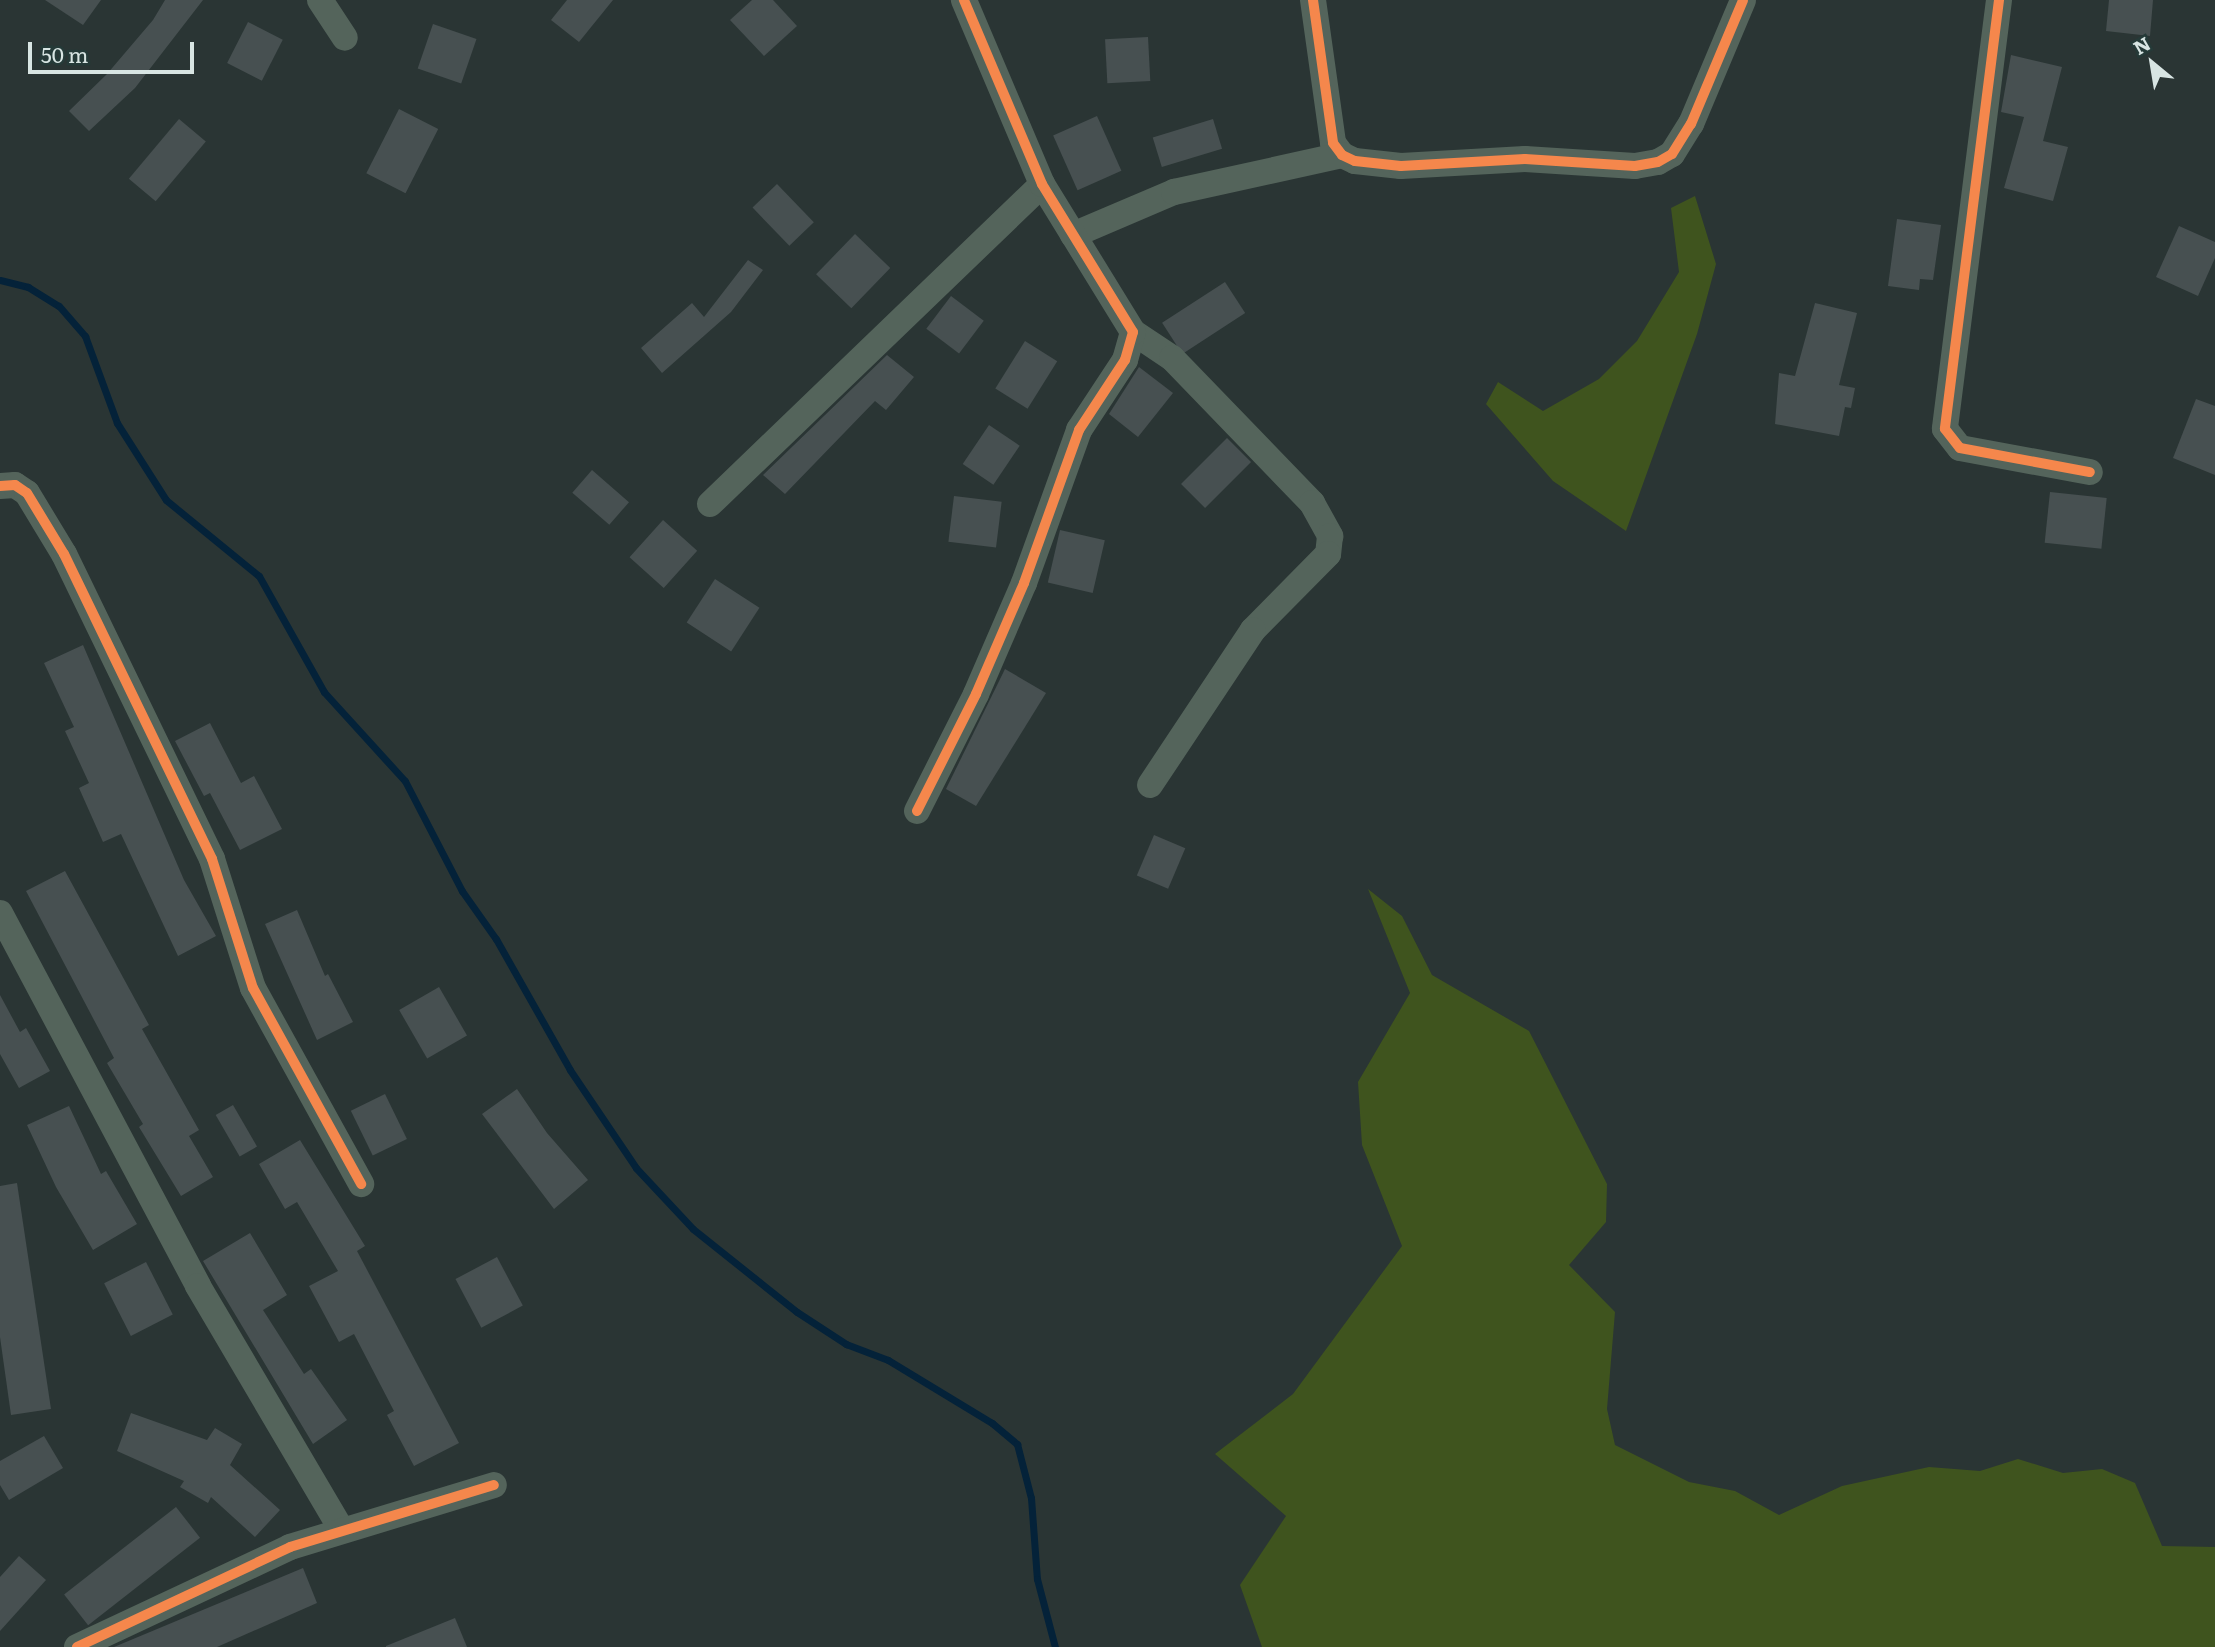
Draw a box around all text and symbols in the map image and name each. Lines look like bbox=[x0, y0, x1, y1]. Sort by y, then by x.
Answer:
scale bar bbox=[32, 28, 198, 72]
north arrow bbox=[2117, 28, 2187, 98]
text: N bbox=[2128, 29, 2155, 61]
text: 50 m bbox=[41, 38, 88, 69]

